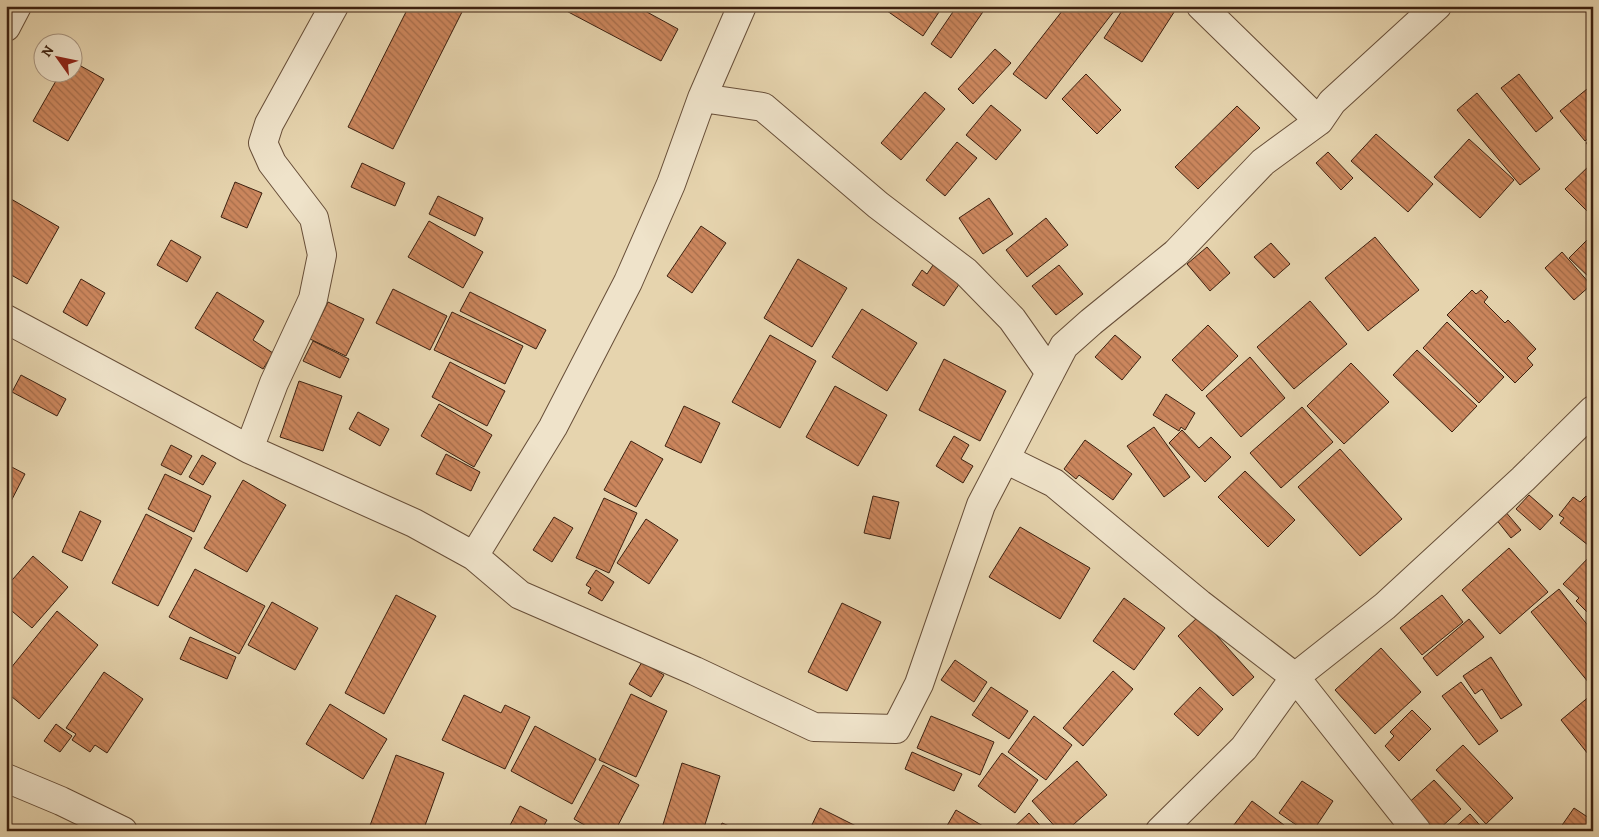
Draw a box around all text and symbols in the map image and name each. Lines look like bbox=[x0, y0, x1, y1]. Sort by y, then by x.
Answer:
north arrow bbox=[32, 32, 82, 82]
text: N bbox=[37, 42, 58, 61]

